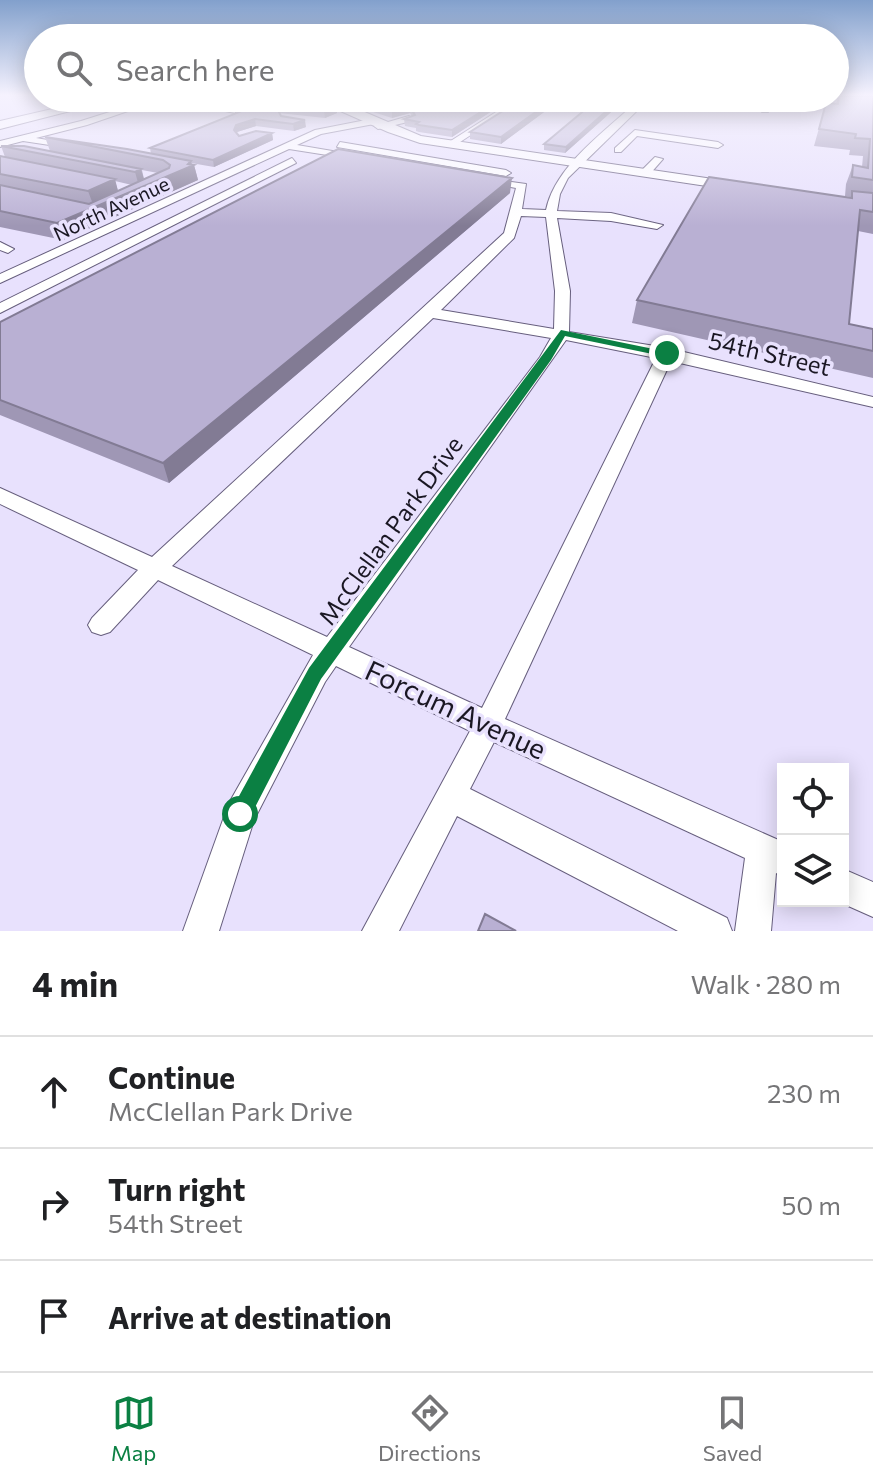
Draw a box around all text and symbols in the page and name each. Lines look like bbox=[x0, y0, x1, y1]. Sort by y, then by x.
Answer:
search box bbox=[24, 24, 849, 112]
icon: search bbox=[52, 46, 96, 90]
text: Search here bbox=[116, 50, 275, 87]
street label: North Avenue bbox=[49, 171, 173, 245]
street label: 54th Street bbox=[706, 325, 834, 381]
route end bbox=[649, 335, 685, 371]
street label: McClellan Park Drive bbox=[312, 430, 468, 630]
street label: Forcum Avenue bbox=[360, 652, 552, 766]
map controls bbox=[777, 763, 849, 907]
button: locate bbox=[777, 763, 849, 835]
route start bbox=[222, 796, 258, 832]
button: layers bbox=[777, 835, 849, 907]
text: 4 min bbox=[32, 962, 118, 1004]
text: Walk · 280 m bbox=[691, 968, 841, 999]
text: Continue bbox=[108, 1058, 235, 1095]
icon: ahead bbox=[32, 1070, 76, 1114]
text: 230 m bbox=[767, 1077, 841, 1108]
text: McClellan Park Drive bbox=[108, 1095, 353, 1126]
text: Turn right bbox=[108, 1170, 245, 1207]
icon: right bbox=[32, 1182, 76, 1226]
text: 50 m bbox=[781, 1189, 841, 1220]
text: 54th Street bbox=[108, 1207, 243, 1238]
icon: arrive bbox=[32, 1294, 76, 1338]
text: Arrive at destination bbox=[108, 1298, 392, 1335]
tab: Map bbox=[111, 1391, 156, 1466]
tab: Directions bbox=[378, 1391, 481, 1466]
tab: Saved bbox=[703, 1391, 762, 1466]

